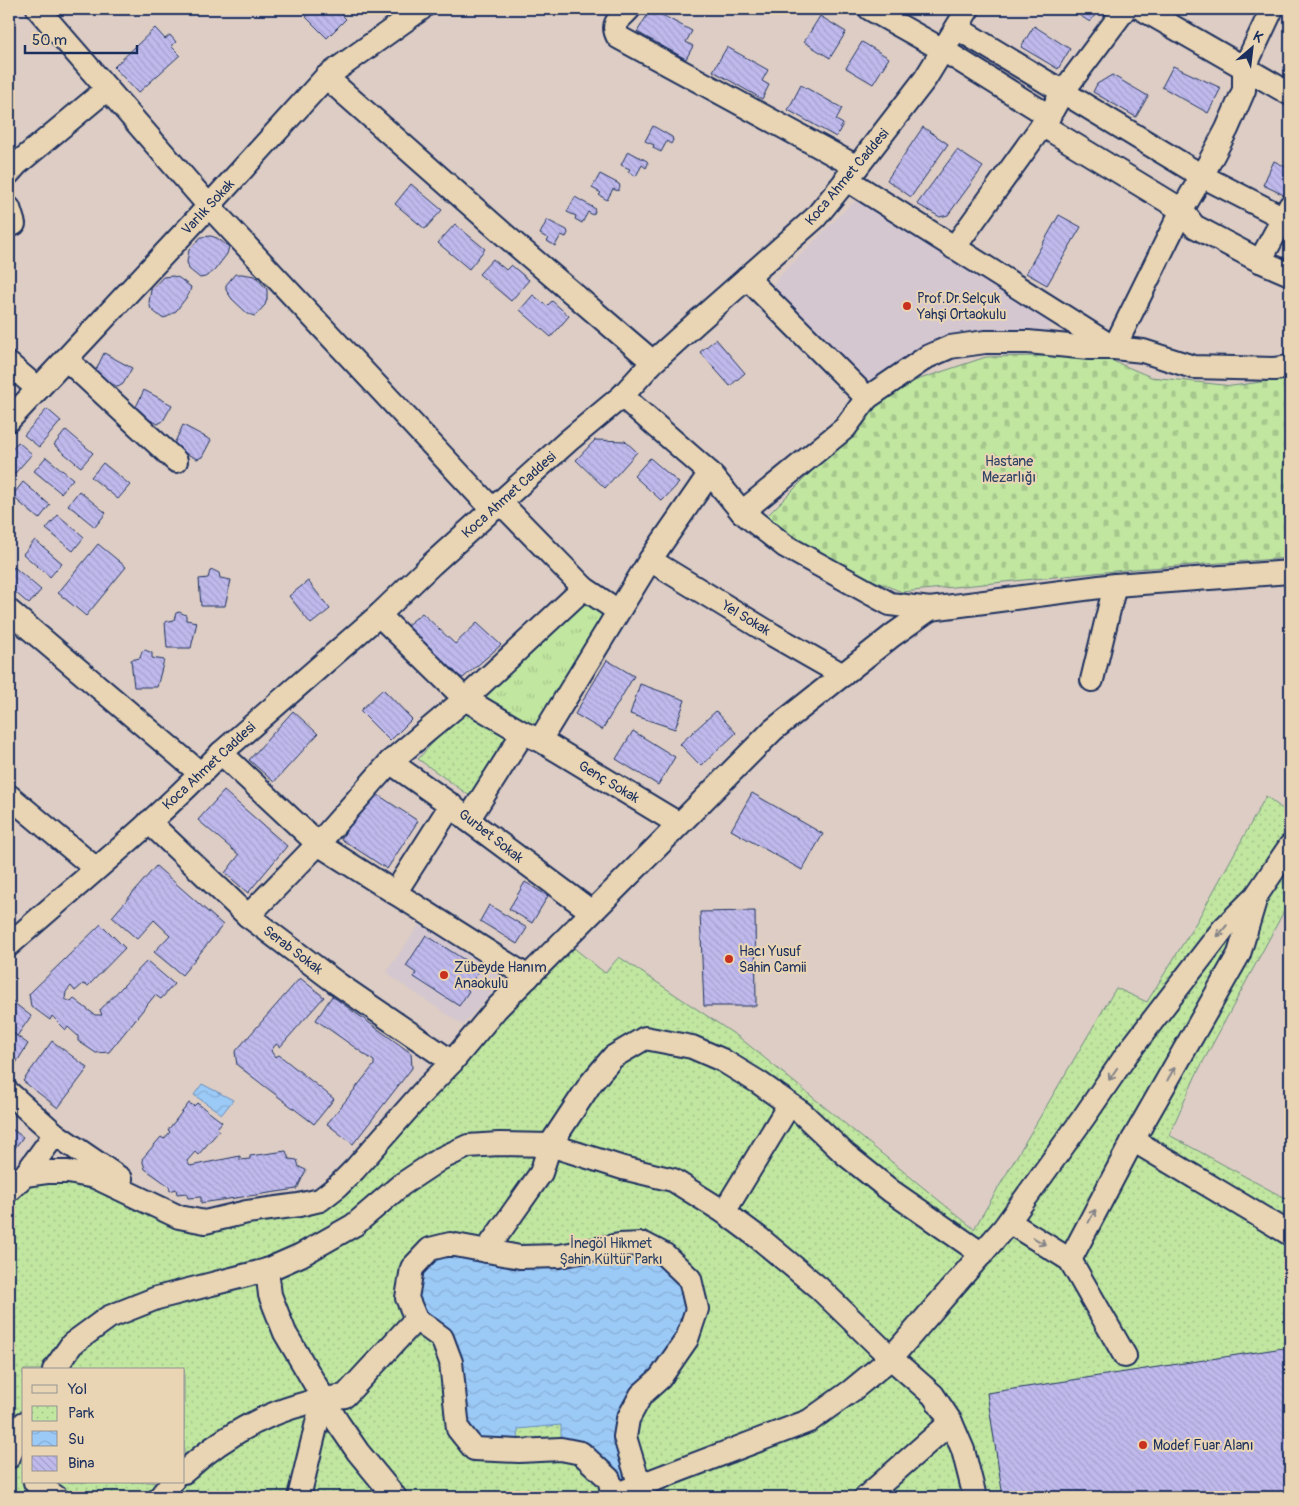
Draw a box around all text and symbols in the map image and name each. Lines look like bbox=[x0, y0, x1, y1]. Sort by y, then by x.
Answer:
scale bar bbox=[25, 22, 138, 54]
north arrow bbox=[1226, 22, 1276, 72]
text: K bbox=[1250, 27, 1266, 47]
text: 50 m bbox=[32, 31, 67, 50]
street label: Koca Ahmet Caddesi bbox=[802, 125, 893, 229]
street label: Varlık Sokak bbox=[178, 176, 238, 238]
place label: Prof.Dr.Selçuk Yahşi Ortaokulu bbox=[916, 290, 1006, 323]
marker: Prof.Dr.Selçuk Yahşi Ortaokulu bbox=[901, 300, 913, 312]
street label: Koca Ahmet Caddesi bbox=[458, 448, 560, 542]
park label: Hastane Mezarlığı bbox=[982, 453, 1036, 486]
street label: Yel Sokak bbox=[718, 596, 774, 639]
street label: Koca Ahmet Caddesi bbox=[159, 718, 259, 813]
street label: Genç Sokak bbox=[575, 757, 643, 807]
street label: Gurbet Sokak bbox=[455, 805, 527, 867]
street label: Serab Sokak bbox=[260, 922, 326, 978]
one-way arrow bbox=[1217, 924, 1228, 937]
place label: Hacı Yusuf Sahin Camii bbox=[739, 943, 807, 976]
marker: Hacı Yusuf Sahin Camii bbox=[723, 953, 735, 965]
place label: Zübeyde Hanım Anaokulu bbox=[454, 959, 547, 992]
marker: Zübeyde Hanım Anaokulu bbox=[438, 969, 450, 981]
one-way arrow bbox=[1108, 1067, 1118, 1081]
one-way arrow bbox=[1166, 1067, 1176, 1081]
one-way arrow bbox=[1088, 1210, 1098, 1224]
park label: İnegöl Hikmet Şahin Kültür Parkı bbox=[559, 1235, 663, 1268]
one-way arrow bbox=[1032, 1236, 1046, 1246]
legend bbox=[22, 1368, 185, 1484]
text: Yol bbox=[67, 1380, 87, 1399]
text: Park bbox=[68, 1404, 95, 1423]
text: Su bbox=[68, 1430, 84, 1449]
place label: Modef Fuar Alanı bbox=[1153, 1437, 1253, 1454]
marker: Modef Fuar Alanı bbox=[1137, 1439, 1149, 1451]
text: Bina bbox=[68, 1454, 95, 1473]

